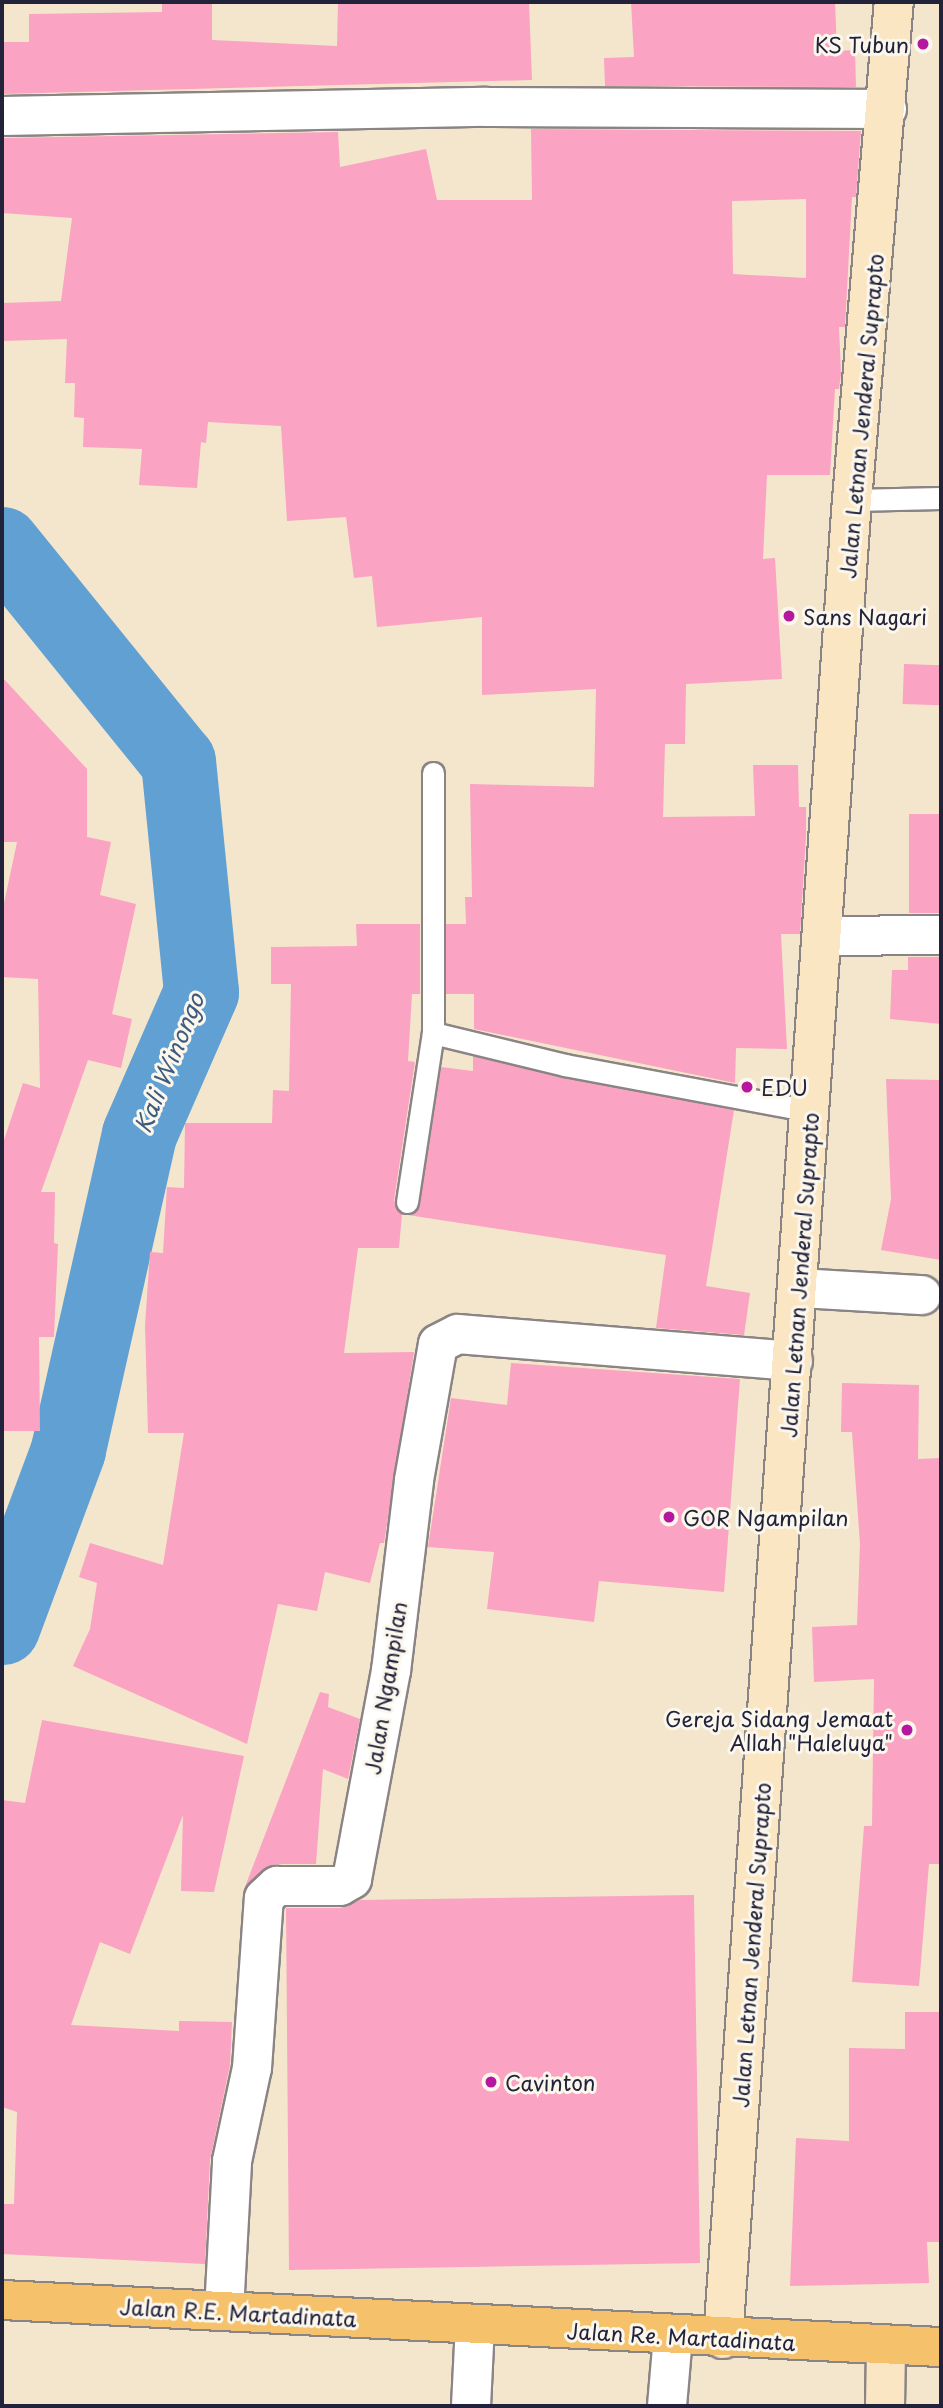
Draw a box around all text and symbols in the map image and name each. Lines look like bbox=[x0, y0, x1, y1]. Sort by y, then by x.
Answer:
place label: KS Tubun bbox=[815, 31, 909, 57]
marker: KS Tubun bbox=[915, 36, 931, 52]
street label: Jalan Letnan Jenderal Suprapto bbox=[834, 253, 888, 579]
place label: Sans Nagari bbox=[803, 603, 926, 629]
marker: Sans Nagari bbox=[781, 608, 797, 624]
water label: Kali Winongo bbox=[128, 989, 210, 1137]
place label: EDU bbox=[761, 1074, 808, 1100]
marker: EDU bbox=[739, 1079, 755, 1095]
street label: Jalan Letnan Jenderal Suprapto bbox=[775, 1112, 823, 1438]
place label: GOR Ngampilan bbox=[683, 1504, 850, 1530]
marker: GOR Ngampilan bbox=[661, 1509, 677, 1525]
street label: Jalan Ngampilan bbox=[359, 1600, 411, 1776]
place label: Gereja Sidang Jemaat Allah "Haleluya" bbox=[666, 1705, 893, 1755]
marker: Gereja Sidang Jemaat Allah "Haleluya" bbox=[899, 1722, 915, 1738]
street label: Jalan Letnan Jenderal Suprapto bbox=[727, 1782, 775, 2108]
place label: Cavinton bbox=[505, 2069, 595, 2095]
marker: Cavinton bbox=[483, 2074, 499, 2090]
street label: Jalan R.E. Martadinata bbox=[119, 2293, 357, 2331]
street label: Jalan Re. Martadinata bbox=[565, 2317, 797, 2355]

